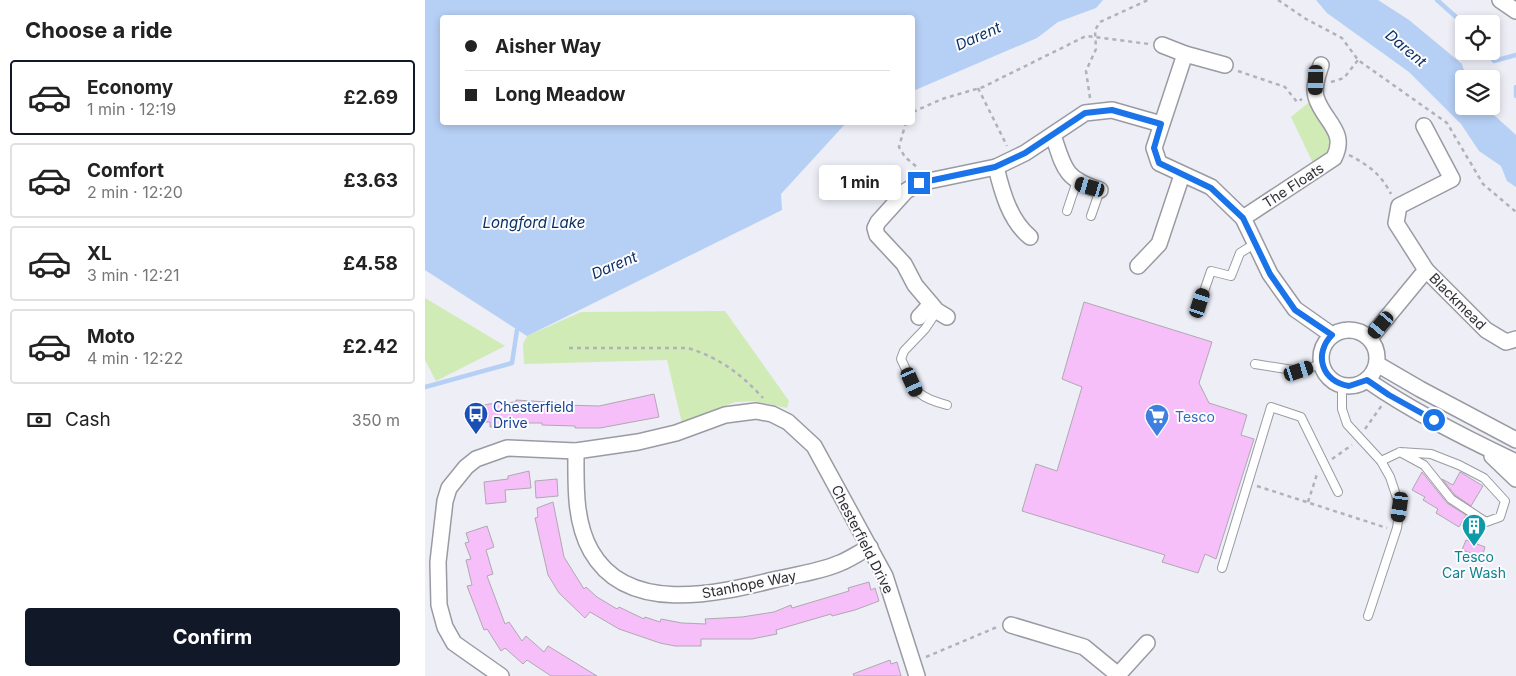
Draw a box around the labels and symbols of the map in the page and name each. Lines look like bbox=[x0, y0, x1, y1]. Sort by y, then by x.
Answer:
water label: Darent bbox=[952, 17, 1005, 54]
water label: Darent bbox=[1382, 25, 1431, 71]
car bbox=[1308, 65, 1323, 95]
street label: The Floats bbox=[1259, 159, 1327, 211]
callout: 1 min bbox=[819, 166, 901, 200]
route end bbox=[908, 172, 930, 194]
car bbox=[1073, 176, 1106, 198]
water label: Longford Lake bbox=[483, 213, 585, 232]
water label: Darent bbox=[588, 246, 641, 283]
street label: Blackmead bbox=[1426, 269, 1490, 333]
car bbox=[1188, 286, 1211, 320]
car bbox=[1365, 309, 1396, 341]
car bbox=[1282, 359, 1315, 383]
car bbox=[899, 365, 924, 399]
place label: Chesterfield Drive bbox=[493, 398, 574, 431]
bus stop icon: Chesterfield Drive bbox=[463, 401, 489, 435]
supermarket icon: Tesco bbox=[1144, 403, 1170, 437]
place label: Tesco bbox=[1175, 408, 1215, 425]
route start bbox=[1423, 409, 1445, 431]
street label: Chesterfield Drive bbox=[828, 482, 898, 596]
car bbox=[1390, 491, 1409, 523]
building icon: Tesco Car Wash bbox=[1461, 513, 1487, 547]
place label: Tesco Car Wash bbox=[1442, 548, 1506, 581]
street label: Stanhope Way bbox=[700, 566, 798, 601]

